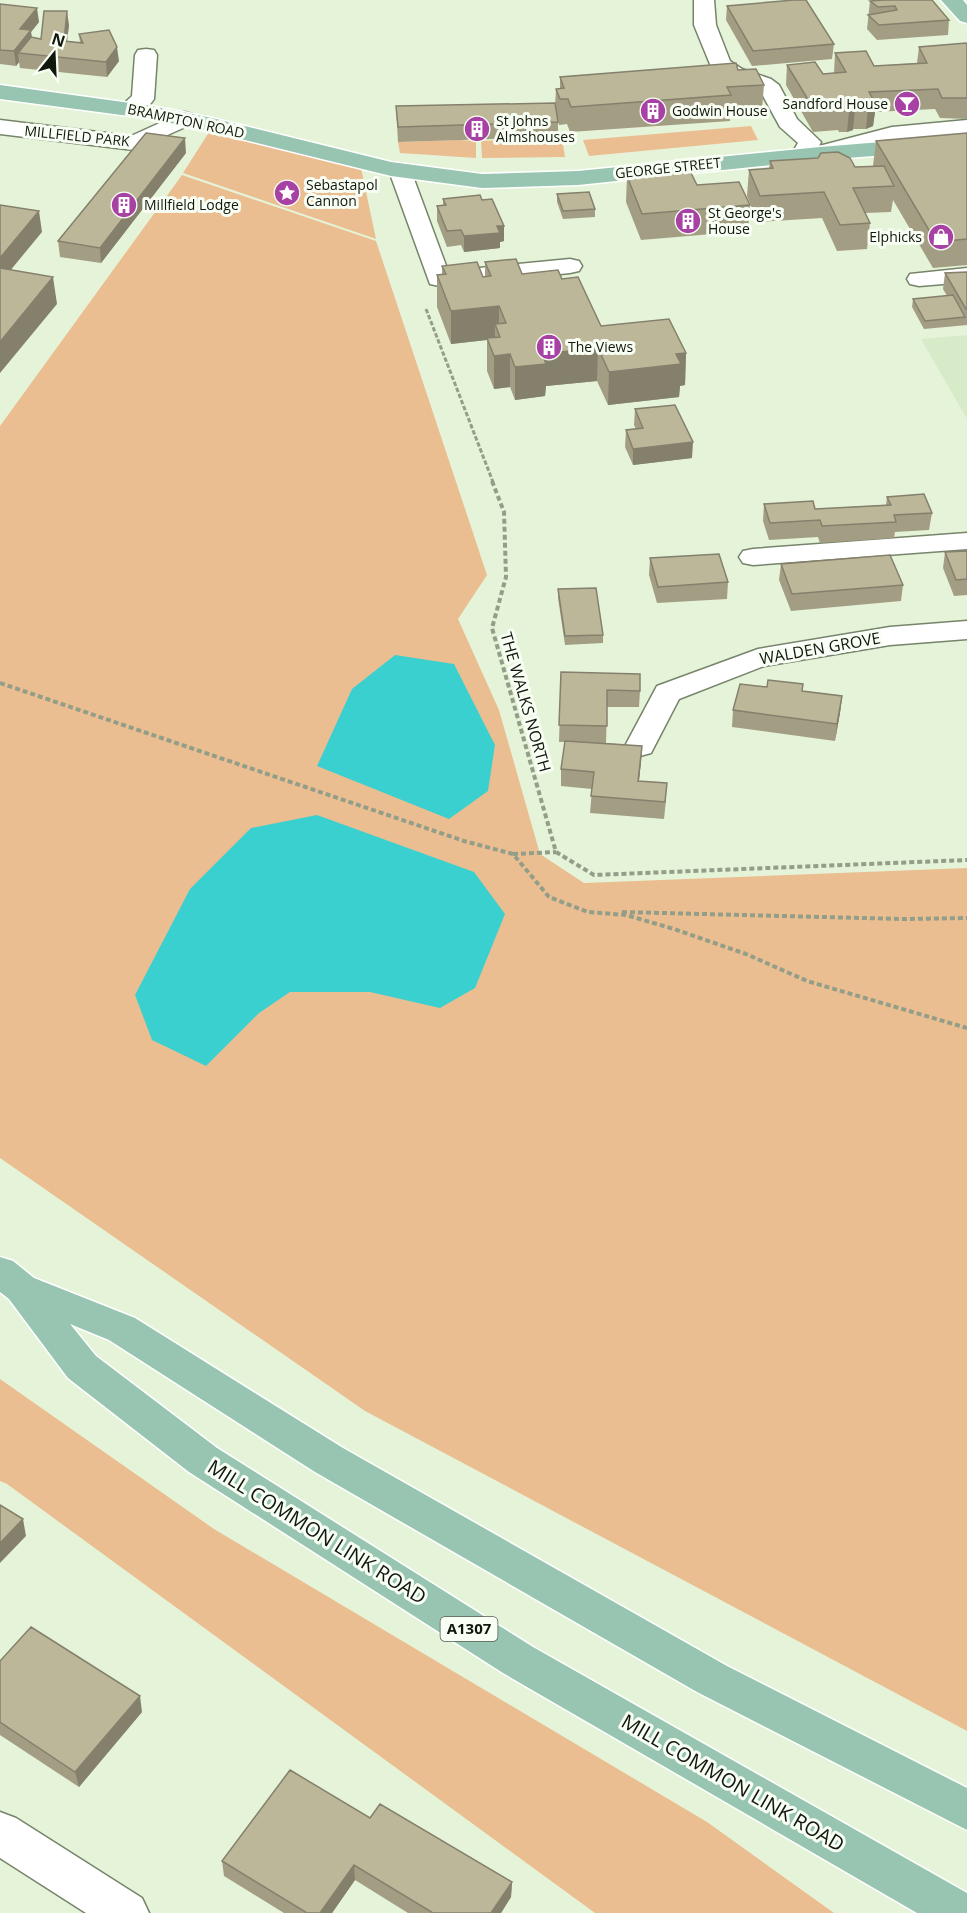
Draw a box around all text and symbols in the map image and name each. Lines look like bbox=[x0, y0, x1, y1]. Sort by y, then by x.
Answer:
north arrow bbox=[24, 24, 84, 84]
text: N bbox=[49, 27, 68, 52]
bar icon: Sandford House bbox=[892, 89, 922, 119]
place label: Sandford House bbox=[782, 94, 888, 113]
building icon: Godwin House bbox=[638, 96, 668, 126]
street label: BRAMPTON ROAD bbox=[126, 99, 246, 142]
place label: Godwin House bbox=[672, 101, 768, 120]
place label: St Johns Almshouses bbox=[496, 111, 575, 146]
building icon: St Johns Almshouses bbox=[462, 114, 492, 144]
street label: MILLFIELD PARK bbox=[24, 121, 131, 151]
street label: GEORGE STREET bbox=[614, 152, 722, 183]
place label: Sebastapol Cannon bbox=[306, 175, 378, 210]
place icon: Sebastapol Cannon bbox=[272, 178, 302, 208]
building icon: Millfield Lodge bbox=[109, 190, 139, 220]
place label: Millfield Lodge bbox=[144, 195, 239, 214]
place label: St George's House bbox=[708, 203, 782, 238]
building icon: St George's House bbox=[673, 206, 703, 236]
shop icon: Elphicks bbox=[926, 222, 956, 252]
place label: Elphicks bbox=[869, 227, 922, 246]
building icon: The Views bbox=[534, 332, 564, 362]
place label: The Views bbox=[568, 337, 633, 356]
street label: WALDEN GROVE bbox=[758, 627, 882, 669]
street label: THE WALKS NORTH bbox=[495, 629, 557, 775]
street label: MILL COMMON LINK ROAD bbox=[203, 1453, 432, 1610]
road number: A1307 bbox=[440, 1617, 498, 1641]
street label: MILL COMMON LINK ROAD bbox=[617, 1708, 850, 1858]

